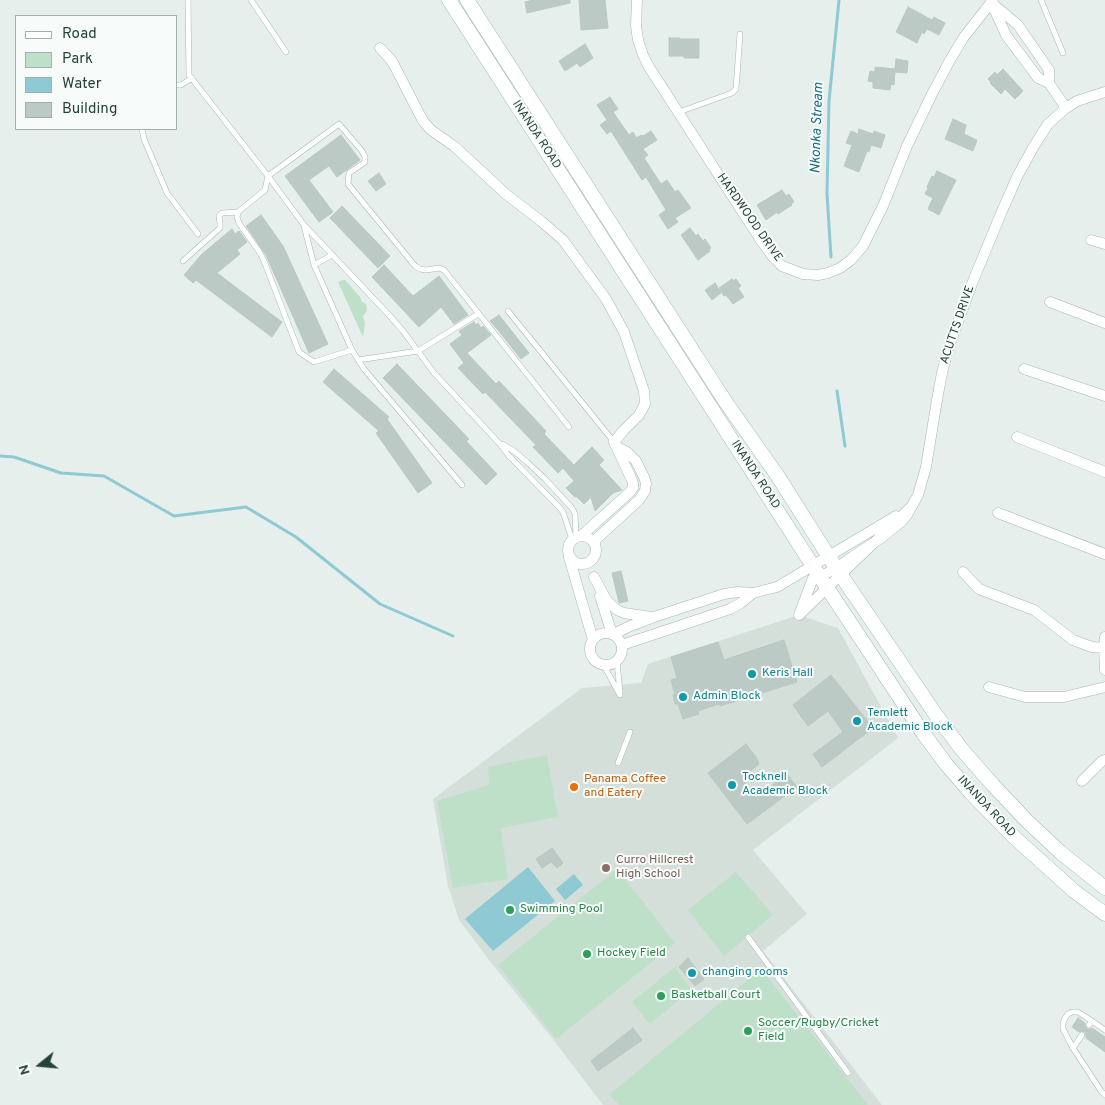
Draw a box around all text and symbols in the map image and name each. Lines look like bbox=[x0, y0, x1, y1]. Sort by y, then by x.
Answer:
legend bbox=[15, 15, 178, 130]
text: Road bbox=[62, 25, 97, 44]
text: Park bbox=[62, 50, 93, 69]
text: Water bbox=[62, 75, 101, 94]
water label: Nkonka Stream bbox=[808, 82, 828, 174]
street label: INANDA ROAD bbox=[508, 98, 564, 172]
text: Building bbox=[62, 100, 117, 119]
street label: HARDWOOD DRIVE bbox=[713, 171, 785, 265]
street label: ACUTTS DRIVE bbox=[938, 284, 978, 366]
street label: INANDA ROAD bbox=[727, 438, 783, 512]
place label: Keris Hall bbox=[762, 667, 813, 681]
marker: Keris Hall bbox=[746, 668, 758, 680]
place label: Admin Block bbox=[693, 690, 761, 704]
marker: Admin Block bbox=[677, 691, 689, 703]
place label: Temlett Academic Block bbox=[867, 707, 953, 735]
marker: Temlett Academic Block bbox=[851, 715, 863, 727]
place label: Tocknell Academic Block bbox=[742, 771, 828, 799]
place label: Panama Coffee and Eatery bbox=[584, 773, 666, 801]
street label: INANDA ROAD bbox=[954, 773, 1018, 841]
marker: Tocknell Academic Block bbox=[726, 779, 738, 791]
marker: Panama Coffee and Eatery bbox=[568, 781, 580, 793]
place label: Curro Hillcrest High School bbox=[616, 854, 694, 882]
marker: Curro Hillcrest High School bbox=[600, 862, 612, 874]
place label: Swimming Pool bbox=[520, 903, 603, 917]
marker: Swimming Pool bbox=[504, 904, 516, 916]
place label: Hockey Field bbox=[597, 947, 666, 961]
marker: Hockey Field bbox=[581, 948, 593, 960]
place label: changing rooms bbox=[702, 966, 788, 980]
marker: changing rooms bbox=[686, 967, 698, 979]
place label: Basketball Court bbox=[671, 989, 761, 1003]
marker: Basketball Court bbox=[655, 990, 667, 1002]
place label: Soccer/Rugby/Cricket Field bbox=[758, 1017, 879, 1045]
marker: Soccer/Rugby/Cricket Field bbox=[742, 1025, 754, 1037]
north arrow bbox=[15, 1040, 65, 1090]
text: N bbox=[16, 1062, 35, 1077]

